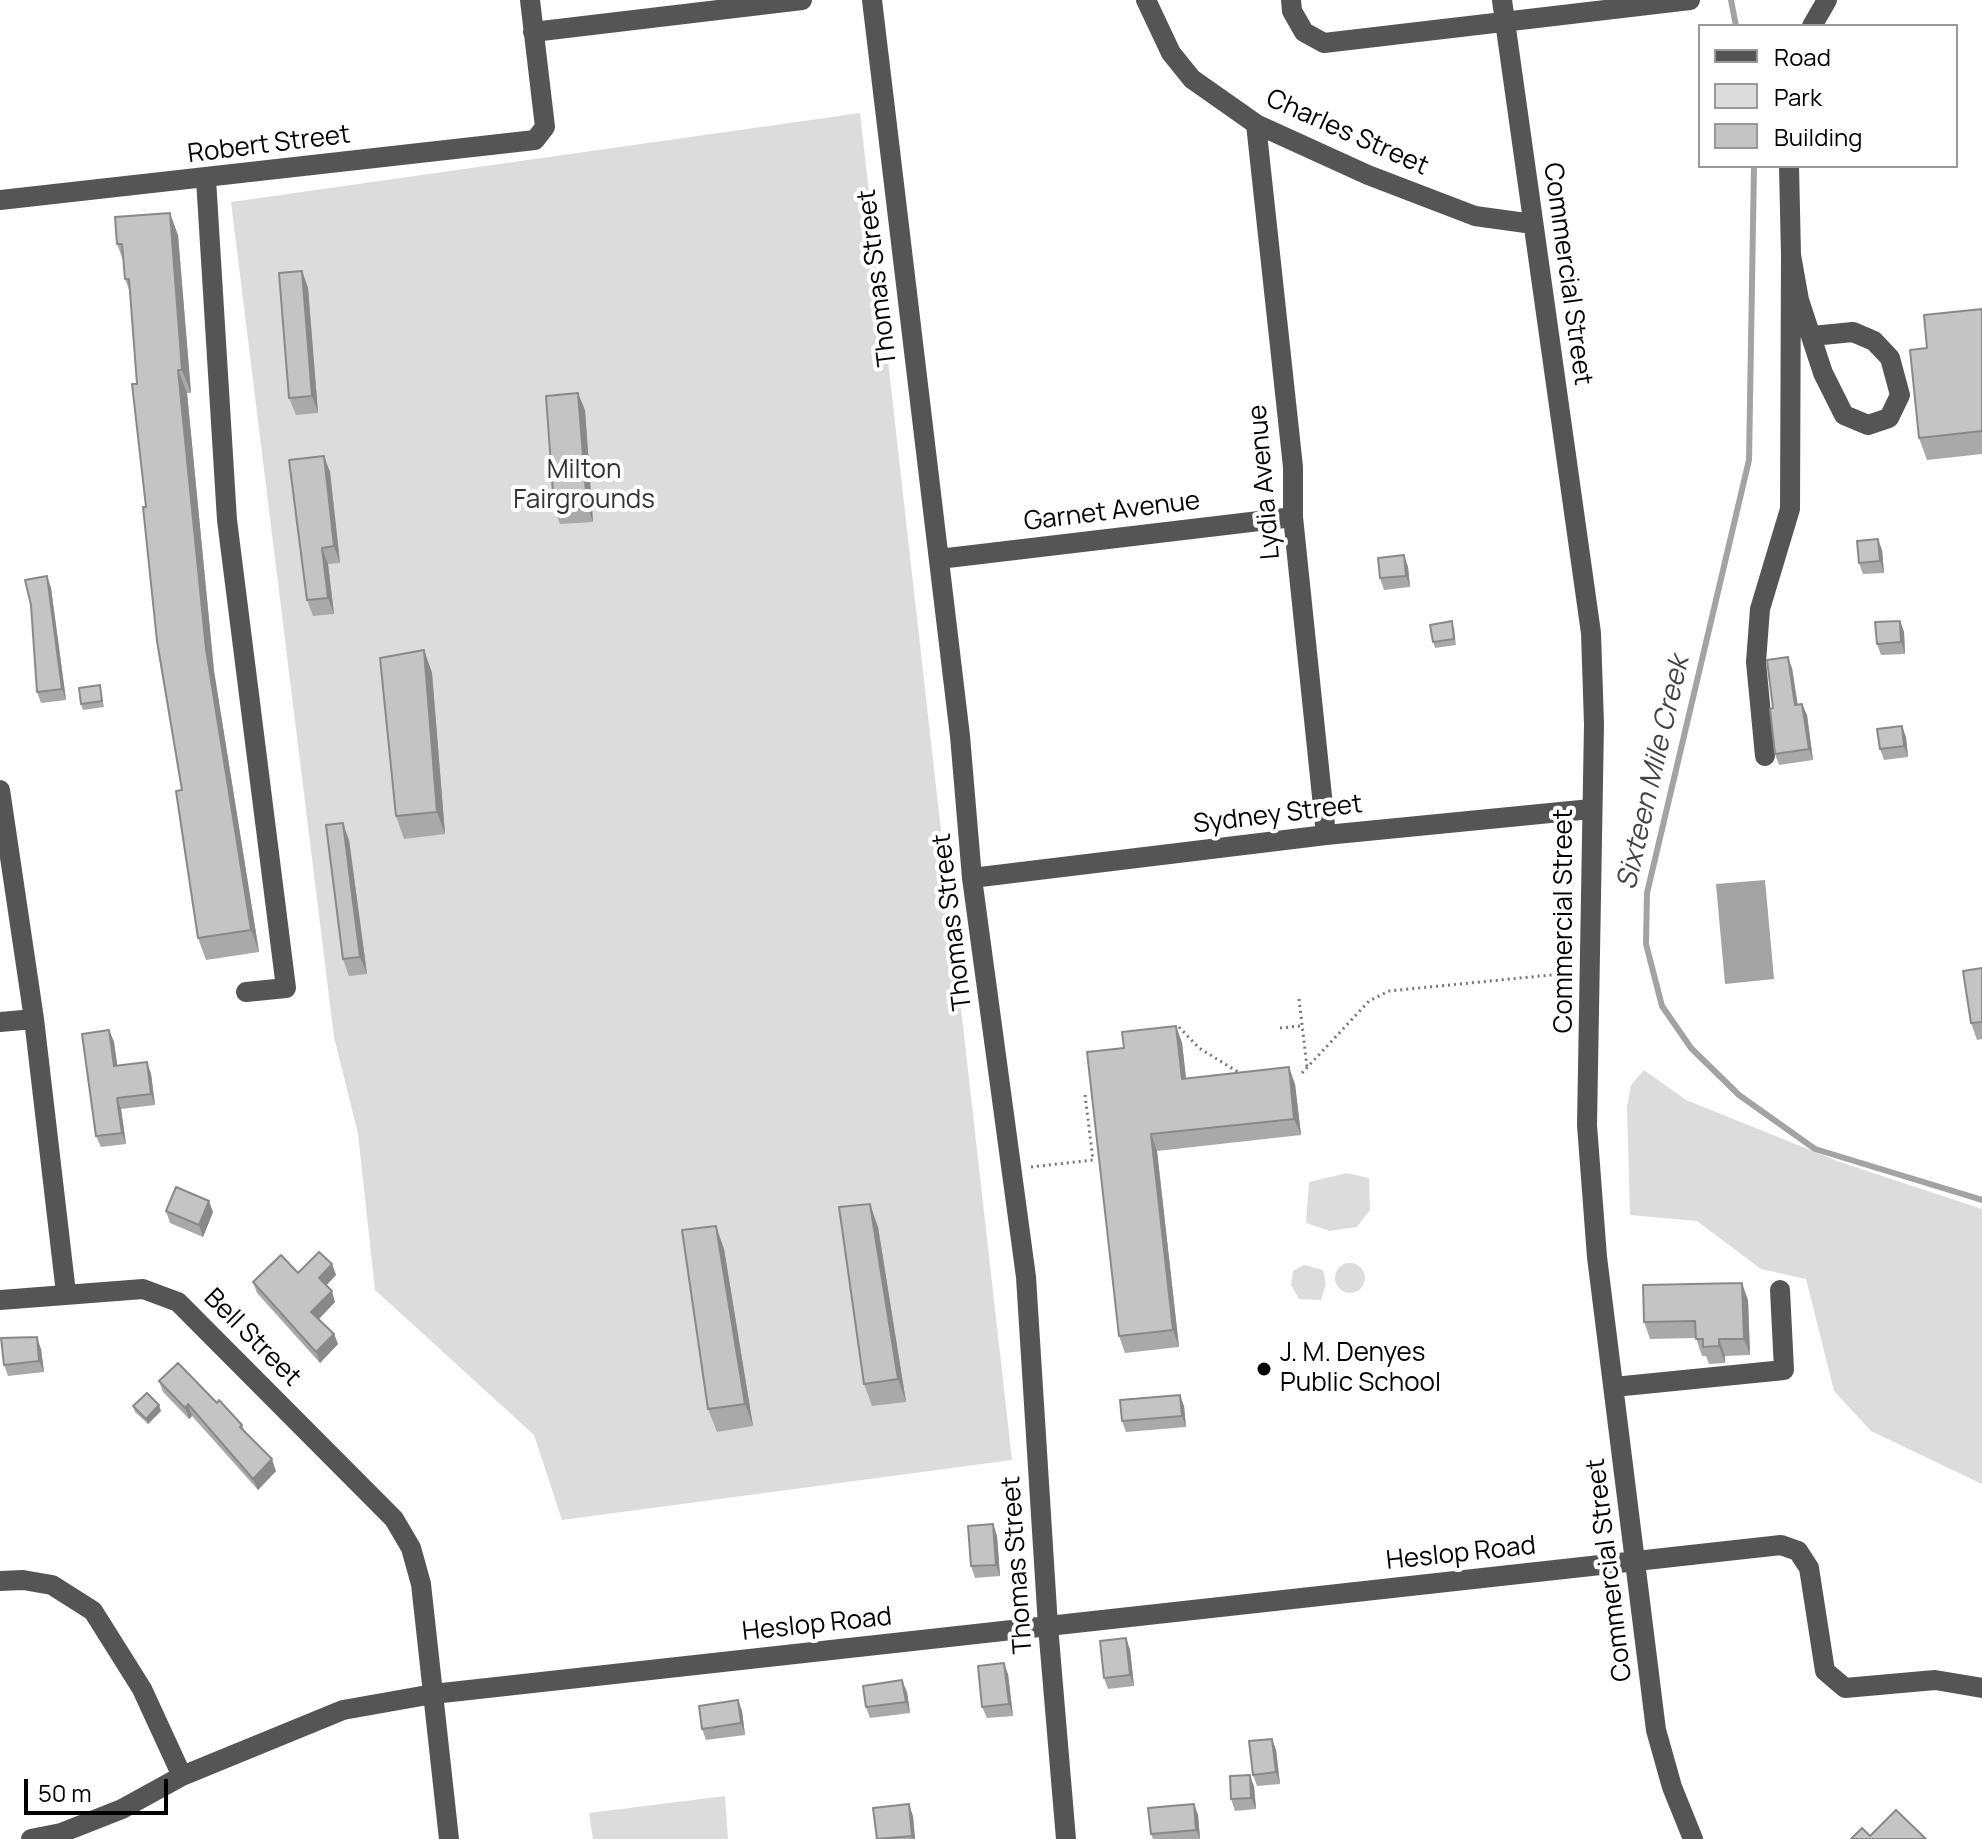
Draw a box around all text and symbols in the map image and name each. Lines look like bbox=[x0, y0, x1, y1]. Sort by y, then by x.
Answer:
legend bbox=[1698, 24, 1958, 168]
text: Road bbox=[1774, 40, 1831, 73]
text: Park bbox=[1774, 80, 1822, 113]
street label: Charles Street bbox=[1261, 83, 1433, 183]
street label: Robert Street bbox=[186, 120, 352, 170]
text: Building bbox=[1774, 120, 1862, 153]
street label: Commercial Street bbox=[1536, 161, 1598, 387]
street label: Thomas Street bbox=[852, 188, 904, 368]
street label: Lydia Avenue bbox=[1243, 403, 1287, 561]
park label: Milton Fairgrounds bbox=[513, 455, 655, 516]
street label: Garnet Avenue bbox=[1022, 486, 1202, 538]
water label: Sixteen Mile Creek bbox=[1611, 653, 1697, 893]
street label: Sydney Street bbox=[1192, 789, 1364, 841]
street label: Commercial Street bbox=[1549, 809, 1581, 1033]
street label: Thomas Street bbox=[927, 832, 979, 1012]
street label: Bell Street bbox=[197, 1283, 307, 1393]
place label: J. M. Denyes Public School bbox=[1280, 1338, 1441, 1400]
marker: J. M. Denyes Public School bbox=[1255, 1360, 1273, 1378]
street label: Commercial Street bbox=[1581, 1457, 1639, 1683]
street label: Thomas Street bbox=[996, 1475, 1040, 1655]
street label: Heslop Road bbox=[1385, 1531, 1537, 1577]
street label: Heslop Road bbox=[741, 1602, 893, 1648]
scale bar bbox=[28, 1763, 172, 1813]
text: 50 m bbox=[38, 1776, 92, 1809]

